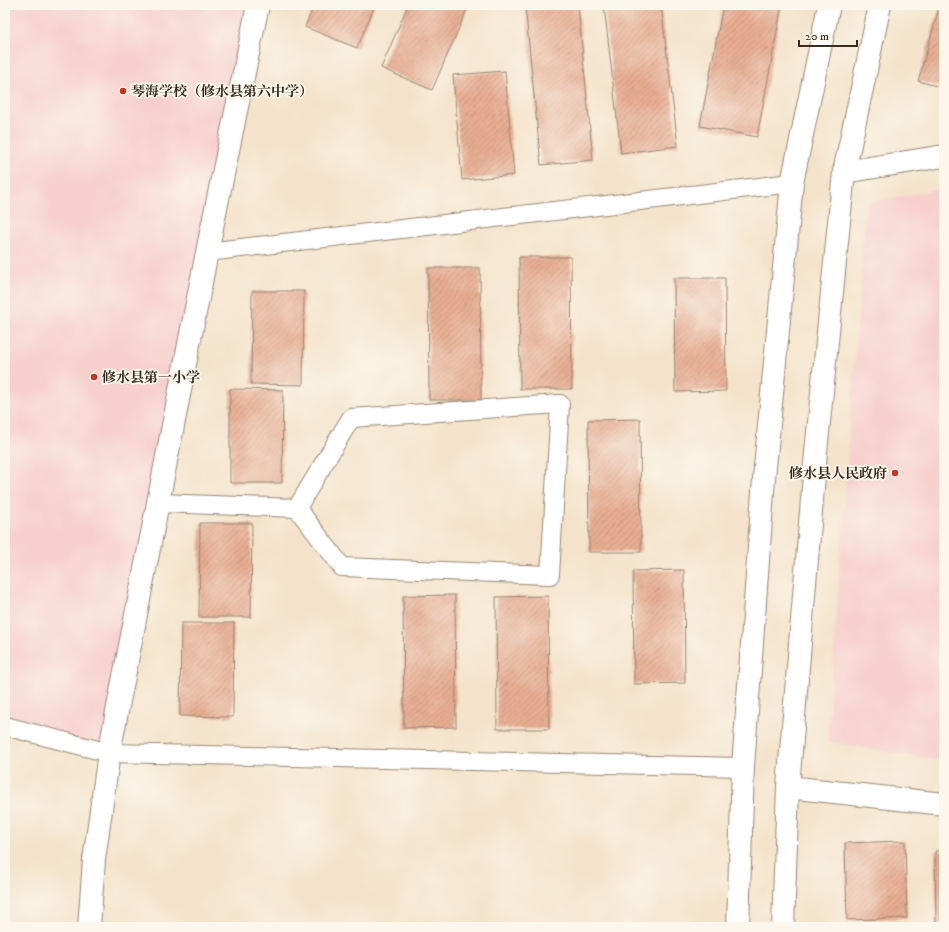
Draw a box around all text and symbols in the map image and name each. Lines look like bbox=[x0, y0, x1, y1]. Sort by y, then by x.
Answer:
scale bar bbox=[799, 22, 857, 48]
text: 20 m bbox=[805, 29, 829, 44]
place label: 琴海学校（修水县第六中学） bbox=[131, 83, 313, 101]
marker: 琴海学校（修水县第六中学） bbox=[118, 86, 128, 96]
place label: 修水县第一小学 bbox=[102, 369, 200, 387]
marker: 修水县第一小学 bbox=[89, 372, 99, 382]
place label: 修水县人民政府 bbox=[789, 465, 887, 483]
marker: 修水县人民政府 bbox=[890, 468, 900, 478]

